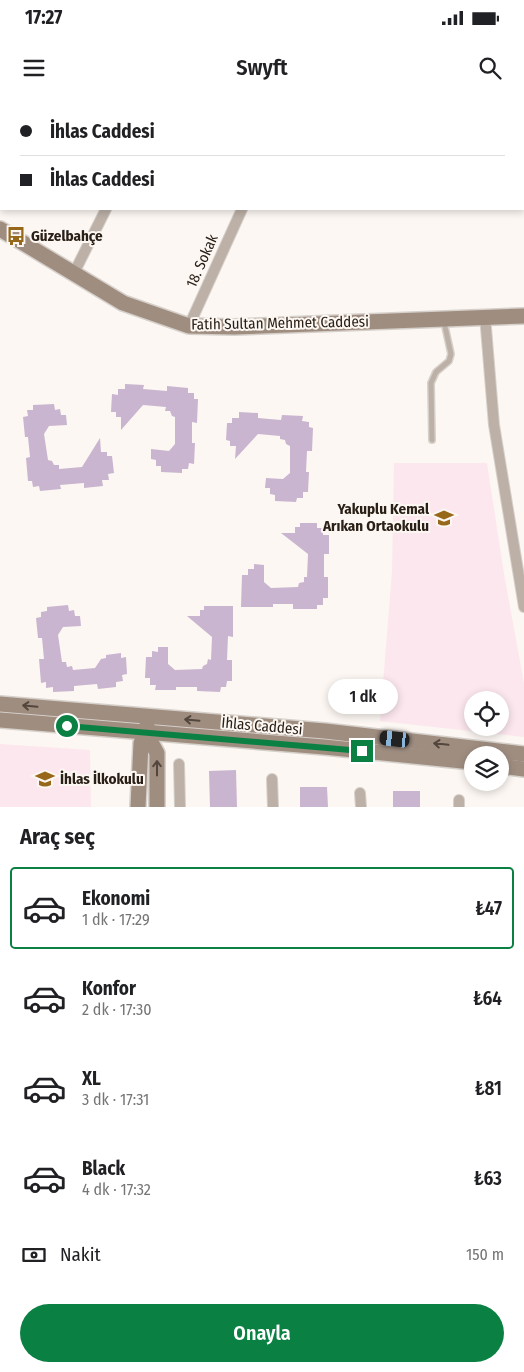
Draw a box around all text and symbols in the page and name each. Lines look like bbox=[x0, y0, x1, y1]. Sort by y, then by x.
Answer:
text: 17:27 bbox=[25, 6, 62, 29]
icon: menu bbox=[20, 54, 48, 82]
text: Swyft bbox=[236, 54, 288, 81]
icon: search bbox=[476, 54, 504, 82]
text: İhlas Caddesi bbox=[50, 120, 155, 143]
text: İhlas Caddesi bbox=[50, 168, 155, 191]
bus stop icon: Güzelbahçe bbox=[5, 225, 27, 247]
place label: Güzelbahçe bbox=[31, 227, 103, 246]
street label: 18. Sokak bbox=[182, 232, 222, 290]
street label: Fatih Sultan Mehmet Caddesi bbox=[191, 312, 369, 334]
place label: Yakuplu Kemal Arıkan Ortaokulu bbox=[322, 500, 430, 535]
school or university icon: Yakuplu Kemal Arıkan Ortaokulu bbox=[433, 507, 455, 529]
callout: 1 dk bbox=[327, 678, 397, 714]
text: 1 dk bbox=[350, 687, 376, 706]
map controls bbox=[464, 691, 509, 791]
button: locate bbox=[464, 691, 509, 736]
one-way arrow bbox=[22, 701, 38, 711]
street label: İhlas Caddesi bbox=[221, 713, 303, 739]
route start bbox=[56, 715, 78, 737]
one-way arrow bbox=[184, 715, 200, 725]
car bbox=[379, 730, 410, 748]
one-way arrow bbox=[433, 739, 449, 749]
route end bbox=[351, 740, 373, 762]
button: layers bbox=[464, 746, 509, 791]
one-way arrow bbox=[152, 761, 162, 777]
school or university icon: İhlas İlkokulu bbox=[34, 768, 56, 790]
place label: İhlas İlkokulu bbox=[60, 770, 144, 788]
text: Araç seç bbox=[20, 823, 95, 850]
icon: car bbox=[22, 886, 67, 931]
text: Ekonomi bbox=[82, 887, 150, 910]
text: ₺47 bbox=[475, 897, 502, 920]
text: 1 dk · 17:29 bbox=[82, 910, 150, 929]
icon: car bbox=[22, 976, 67, 1021]
text: Konfor bbox=[82, 977, 136, 1000]
text: ₺64 bbox=[473, 987, 502, 1010]
text: 2 dk · 17:30 bbox=[82, 1000, 152, 1019]
icon: car bbox=[22, 1066, 67, 1111]
text: XL bbox=[82, 1067, 101, 1090]
text: ₺81 bbox=[475, 1077, 502, 1100]
text: 3 dk · 17:31 bbox=[82, 1090, 149, 1109]
icon: car bbox=[22, 1156, 67, 1201]
text: Black bbox=[82, 1157, 125, 1180]
text: ₺63 bbox=[474, 1167, 502, 1190]
text: 4 dk · 17:32 bbox=[82, 1180, 151, 1199]
icon: cash bbox=[20, 1241, 48, 1269]
text: Nakit bbox=[60, 1243, 101, 1266]
text: 150 m bbox=[466, 1245, 504, 1264]
button: Onayla bbox=[20, 1304, 504, 1362]

